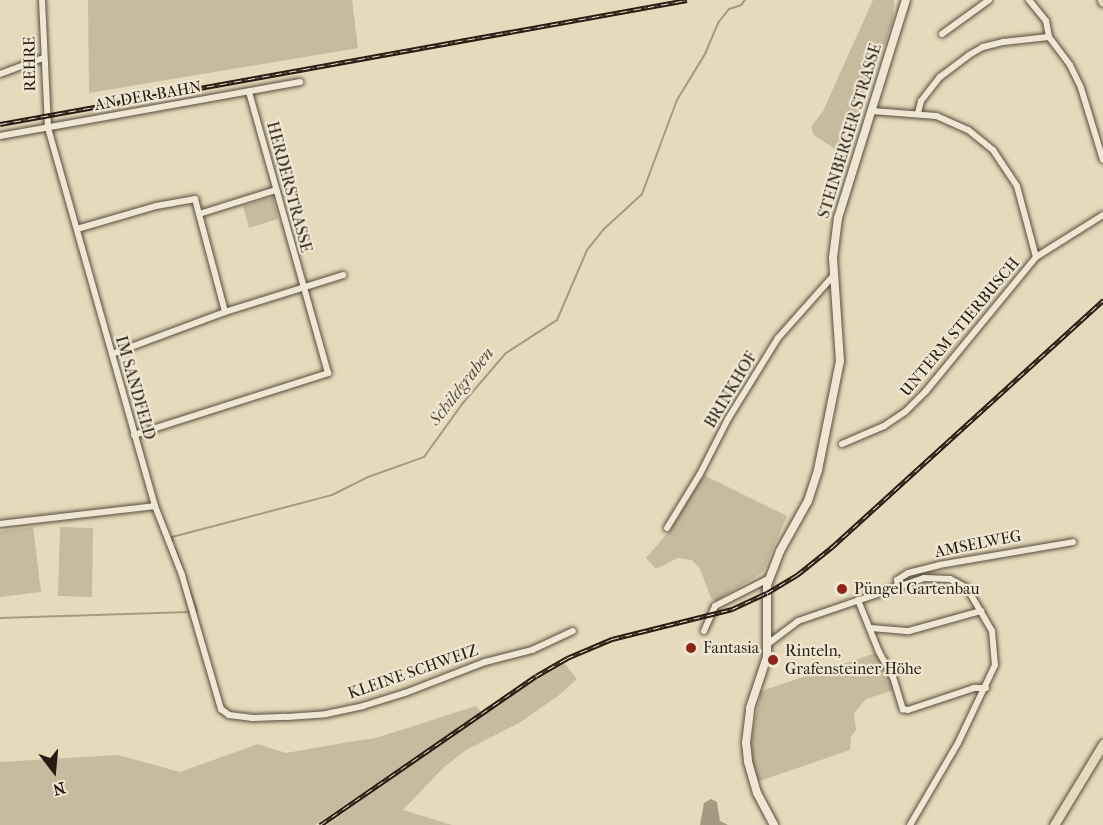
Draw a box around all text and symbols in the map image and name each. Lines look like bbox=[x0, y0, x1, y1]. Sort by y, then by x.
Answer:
street label: REHRE bbox=[20, 36, 40, 92]
street label: STEINBERGER STRASSE bbox=[814, 41, 886, 221]
street label: AN DER BAHN bbox=[93, 77, 203, 115]
street label: HERDERSTRASSE bbox=[262, 119, 316, 255]
street label: UNTERM STIERBUSCH bbox=[896, 253, 1024, 401]
street label: IM SANDFELD bbox=[111, 334, 159, 442]
water label: Schildgraben bbox=[425, 344, 499, 430]
street label: BRINKHOF bbox=[701, 348, 761, 432]
street label: AMSELWEG bbox=[933, 526, 1023, 562]
place label: Püngel Gartenbau bbox=[854, 579, 979, 599]
marker: Püngel Gartenbau bbox=[835, 582, 849, 596]
place label: Fantasia bbox=[703, 638, 759, 658]
street label: KLEINE SCHWEIZ bbox=[345, 641, 481, 703]
marker: Fantasia bbox=[684, 641, 698, 655]
place label: Rinteln, Grafensteiner Höhe bbox=[785, 641, 922, 679]
marker: Rinteln, Grafensteiner Höhe bbox=[766, 653, 780, 667]
north arrow bbox=[24, 741, 84, 801]
text: N bbox=[51, 778, 68, 800]

